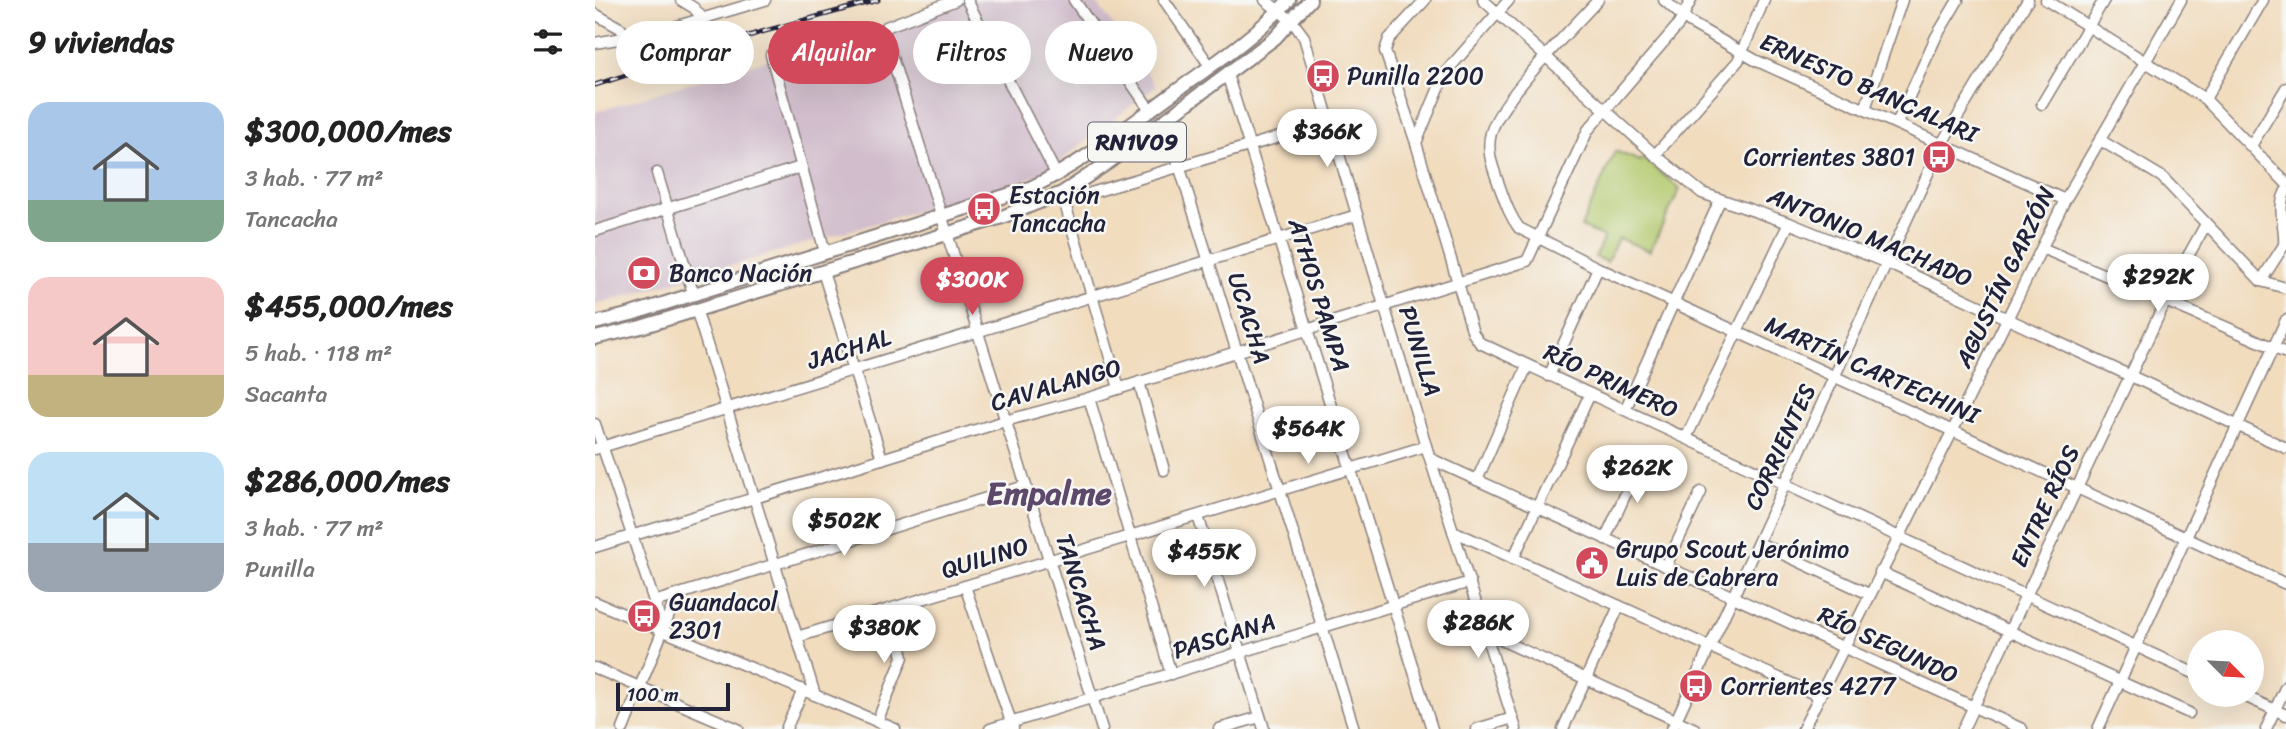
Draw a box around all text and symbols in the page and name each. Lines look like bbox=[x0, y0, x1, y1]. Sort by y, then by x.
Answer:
text: 9 viviendas bbox=[28, 15, 174, 69]
chip: Comprar bbox=[616, 21, 754, 84]
chip: Alquilar bbox=[768, 21, 899, 84]
chip: Filtros bbox=[913, 21, 1031, 84]
chip: Nuevo bbox=[1045, 21, 1157, 84]
street label: ERNESTO BANCALARI bbox=[1753, 21, 1986, 156]
icon: filters bbox=[529, 23, 567, 61]
place label: Punilla 2200 bbox=[1347, 55, 1484, 97]
bus stop icon: Punilla 2200 bbox=[1304, 57, 1342, 95]
text: $300,000/mes bbox=[245, 104, 452, 158]
pin: $366K bbox=[1278, 110, 1376, 169]
text: $366K bbox=[1293, 111, 1361, 152]
road number: RN1V09 bbox=[1088, 122, 1186, 162]
icon: home bbox=[84, 130, 168, 214]
place label: Corrientes 3801 bbox=[1744, 136, 1915, 178]
bus stop icon: Corrientes 3801 bbox=[1920, 138, 1958, 176]
text: 3 hab. · 77 m² bbox=[245, 158, 384, 199]
place label: Estación Tancacha bbox=[1009, 174, 1106, 244]
street label: ANTONIO MACHADO bbox=[1760, 174, 1979, 299]
street label: AGUSTÍN GARZÓN bbox=[1942, 179, 2067, 376]
bus stop icon: Estación Tancacha bbox=[965, 190, 1003, 228]
text: Tancacha bbox=[245, 199, 338, 240]
street label: ATHOS PAMPA bbox=[1275, 212, 1362, 377]
place label: Banco Nación bbox=[669, 252, 812, 294]
bank icon: Banco Nación bbox=[625, 254, 663, 292]
pin: $292K bbox=[2109, 254, 2207, 314]
text: $292K bbox=[2123, 256, 2193, 297]
pin: $300K bbox=[923, 258, 1021, 317]
text: $300K bbox=[936, 259, 1008, 300]
street label: UCACHA bbox=[1215, 267, 1283, 369]
text: $455,000/mes bbox=[245, 279, 453, 333]
street label: PUNILLA bbox=[1386, 301, 1454, 401]
street label: MARTÍN CARTECHINI bbox=[1758, 304, 1988, 437]
icon: home bbox=[84, 305, 168, 389]
street label: JACHAL bbox=[801, 316, 896, 382]
street label: RÍO PRIMERO bbox=[1537, 331, 1685, 431]
text: 5 hab. · 118 m² bbox=[245, 333, 392, 374]
street label: CAVALANGO bbox=[986, 346, 1126, 424]
text: Sacanta bbox=[245, 374, 327, 415]
street label: CORRIENTES bbox=[1732, 377, 1828, 517]
pin: $564K bbox=[1259, 406, 1357, 466]
text: $564K bbox=[1273, 408, 1343, 449]
street label: ENTRE RÍOS bbox=[1998, 438, 2092, 574]
pin: $262K bbox=[1588, 446, 1686, 505]
text: $262K bbox=[1602, 447, 1672, 488]
text: $286,000/mes bbox=[245, 454, 450, 508]
district label: Empalme bbox=[986, 465, 1112, 522]
icon: home bbox=[84, 480, 168, 564]
pin: $502K bbox=[795, 498, 893, 558]
text: $502K bbox=[808, 500, 880, 541]
text: 3 hab. · 77 m² bbox=[245, 508, 384, 549]
street label: QUILINO bbox=[936, 525, 1034, 591]
street label: TANCACHA bbox=[1043, 528, 1119, 656]
place label: Grupo Scout Jerónimo Luis de Cabrera bbox=[1616, 528, 1849, 598]
pin: $455K bbox=[1155, 530, 1253, 589]
text: $455K bbox=[1168, 531, 1240, 572]
public building icon: Grupo Scout Jerónimo Luis de Cabrera bbox=[1573, 544, 1611, 582]
text: Punilla bbox=[245, 549, 315, 590]
place label: Guandacol 2301 bbox=[669, 581, 779, 651]
street label: RÍO SEGUNDO bbox=[1811, 594, 1965, 696]
bus stop icon: Guandacol 2301 bbox=[625, 597, 663, 635]
pin: $286K bbox=[1429, 600, 1527, 660]
street label: PASCANA bbox=[1167, 601, 1281, 671]
text: $286K bbox=[1443, 602, 1513, 643]
pin: $380K bbox=[835, 606, 933, 665]
text: $380K bbox=[849, 607, 919, 648]
north arrow bbox=[2187, 630, 2265, 707]
map controls bbox=[2187, 630, 2264, 707]
place label: Corrientes 4277 bbox=[1721, 665, 1897, 707]
bus stop icon: Corrientes 4277 bbox=[1677, 667, 1715, 705]
text: 100 m bbox=[627, 678, 679, 711]
scale bar bbox=[616, 680, 730, 712]

